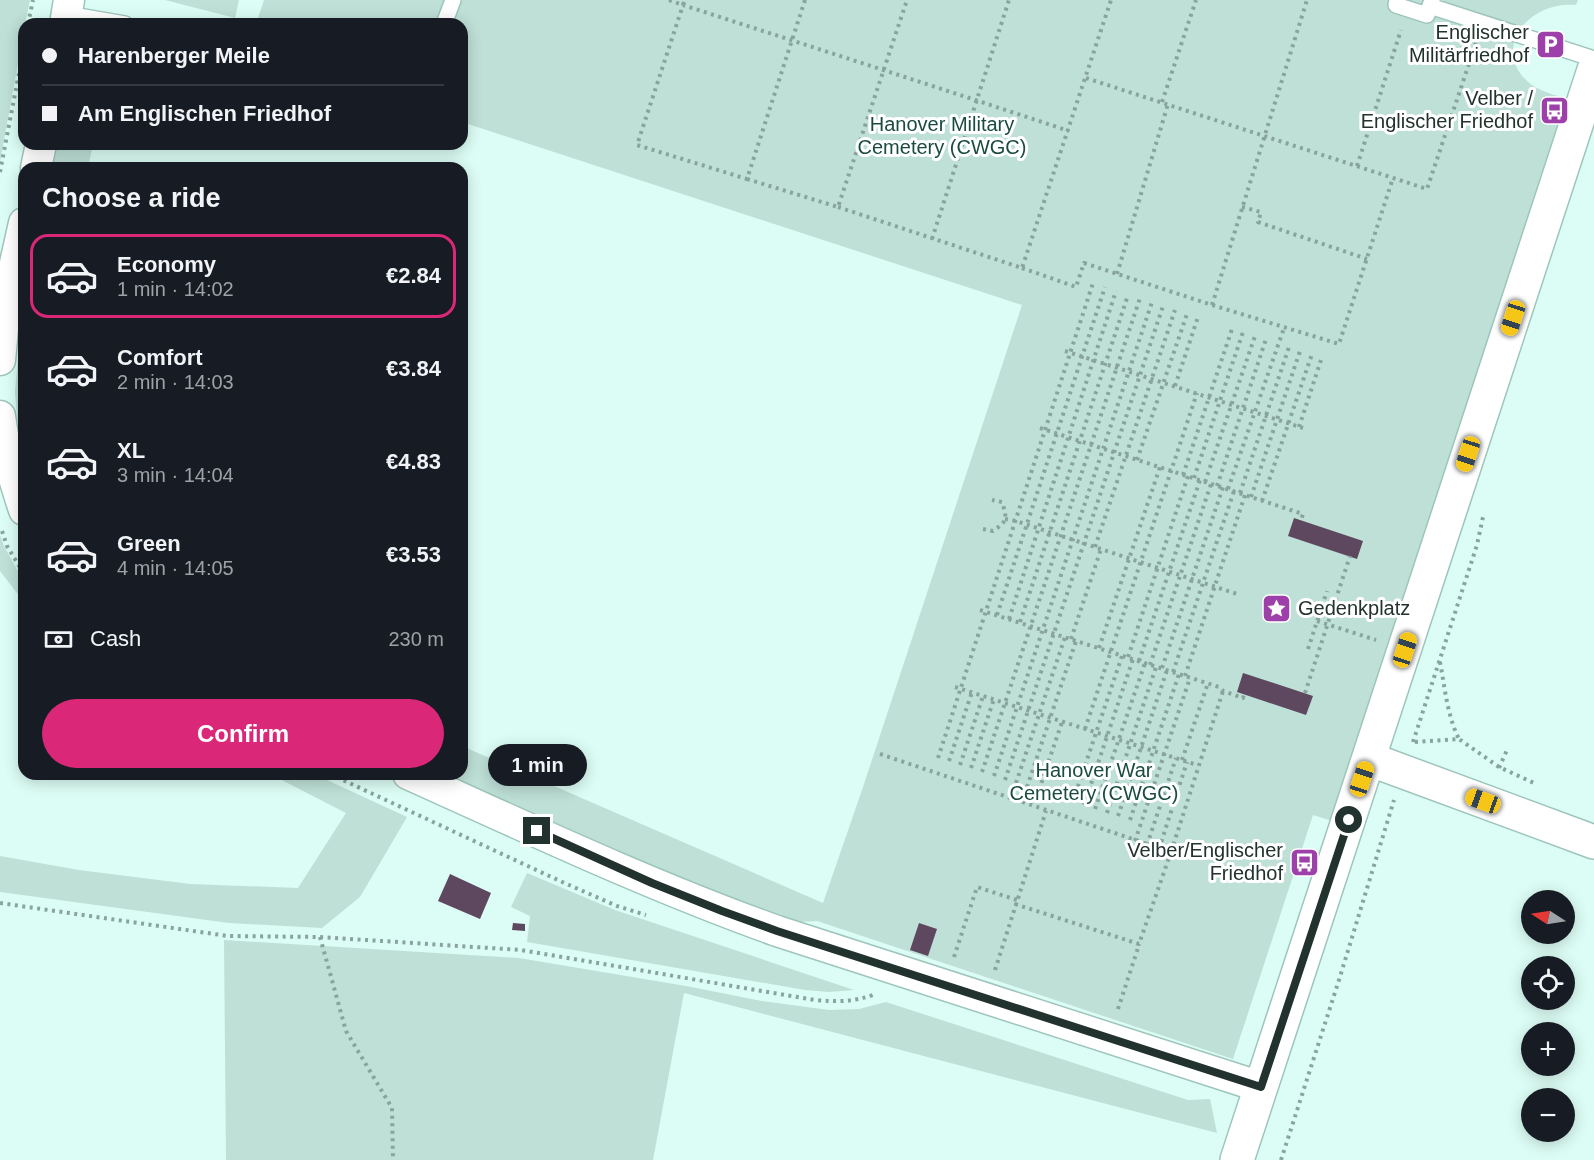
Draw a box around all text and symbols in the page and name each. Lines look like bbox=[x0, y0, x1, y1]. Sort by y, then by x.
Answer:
place label: Englischer Militärfriedhof bbox=[1409, 21, 1529, 66]
parking icon: Englischer Militärfriedhof bbox=[1534, 28, 1566, 60]
text: Harenberger Meile bbox=[78, 43, 270, 68]
place label: Velber / Englischer Friedhof bbox=[1361, 87, 1533, 132]
bus stop icon: Velber / Englischer Friedhof bbox=[1538, 94, 1570, 126]
text: Am Englischen Friedhof bbox=[78, 101, 331, 126]
park label: Hanover Military Cemetery (CWGC) bbox=[858, 113, 1026, 158]
text: Choose a ride bbox=[42, 183, 221, 213]
icon: car bbox=[45, 249, 99, 303]
text: Economy bbox=[117, 252, 216, 277]
text: €2.84 bbox=[386, 263, 441, 288]
text: 1 min · 14:02 bbox=[117, 278, 234, 300]
car bbox=[1499, 298, 1527, 338]
icon: car bbox=[45, 342, 99, 396]
text: Comfort bbox=[117, 345, 203, 370]
text: €3.84 bbox=[386, 356, 441, 381]
text: 2 min · 14:03 bbox=[117, 371, 234, 393]
car bbox=[1454, 434, 1482, 474]
icon: car bbox=[45, 435, 99, 489]
text: XL bbox=[117, 438, 145, 463]
text: €4.83 bbox=[386, 449, 441, 474]
text: 3 min · 14:04 bbox=[117, 464, 234, 486]
icon: car bbox=[45, 528, 99, 582]
text: Green bbox=[117, 531, 181, 556]
text: €3.53 bbox=[386, 542, 441, 567]
text: 4 min · 14:05 bbox=[117, 557, 234, 579]
place icon: Gedenkplatz bbox=[1261, 592, 1293, 624]
place label: Gedenkplatz bbox=[1298, 597, 1410, 619]
icon: cash bbox=[42, 623, 75, 656]
text: Cash bbox=[90, 626, 141, 651]
text: 230 m bbox=[388, 628, 444, 650]
car bbox=[1391, 630, 1419, 670]
button: Confirm bbox=[42, 699, 444, 768]
callout: 1 min bbox=[488, 744, 586, 786]
text: 1 min bbox=[511, 754, 564, 776]
park label: Hanover War Cemetery (CWGC) bbox=[1010, 759, 1178, 804]
car bbox=[1348, 759, 1376, 799]
car bbox=[1463, 786, 1503, 816]
route start bbox=[1335, 806, 1362, 833]
route end bbox=[523, 817, 550, 844]
place label: Velber/Englischer Friedhof bbox=[1127, 839, 1283, 884]
bus stop icon: Velber/Englischer Friedhof bbox=[1288, 846, 1320, 878]
north arrow bbox=[1521, 890, 1575, 944]
map controls bbox=[1521, 890, 1575, 1142]
button: locate bbox=[1521, 956, 1575, 1010]
button: + bbox=[1521, 1022, 1575, 1076]
button: − bbox=[1521, 1088, 1575, 1142]

